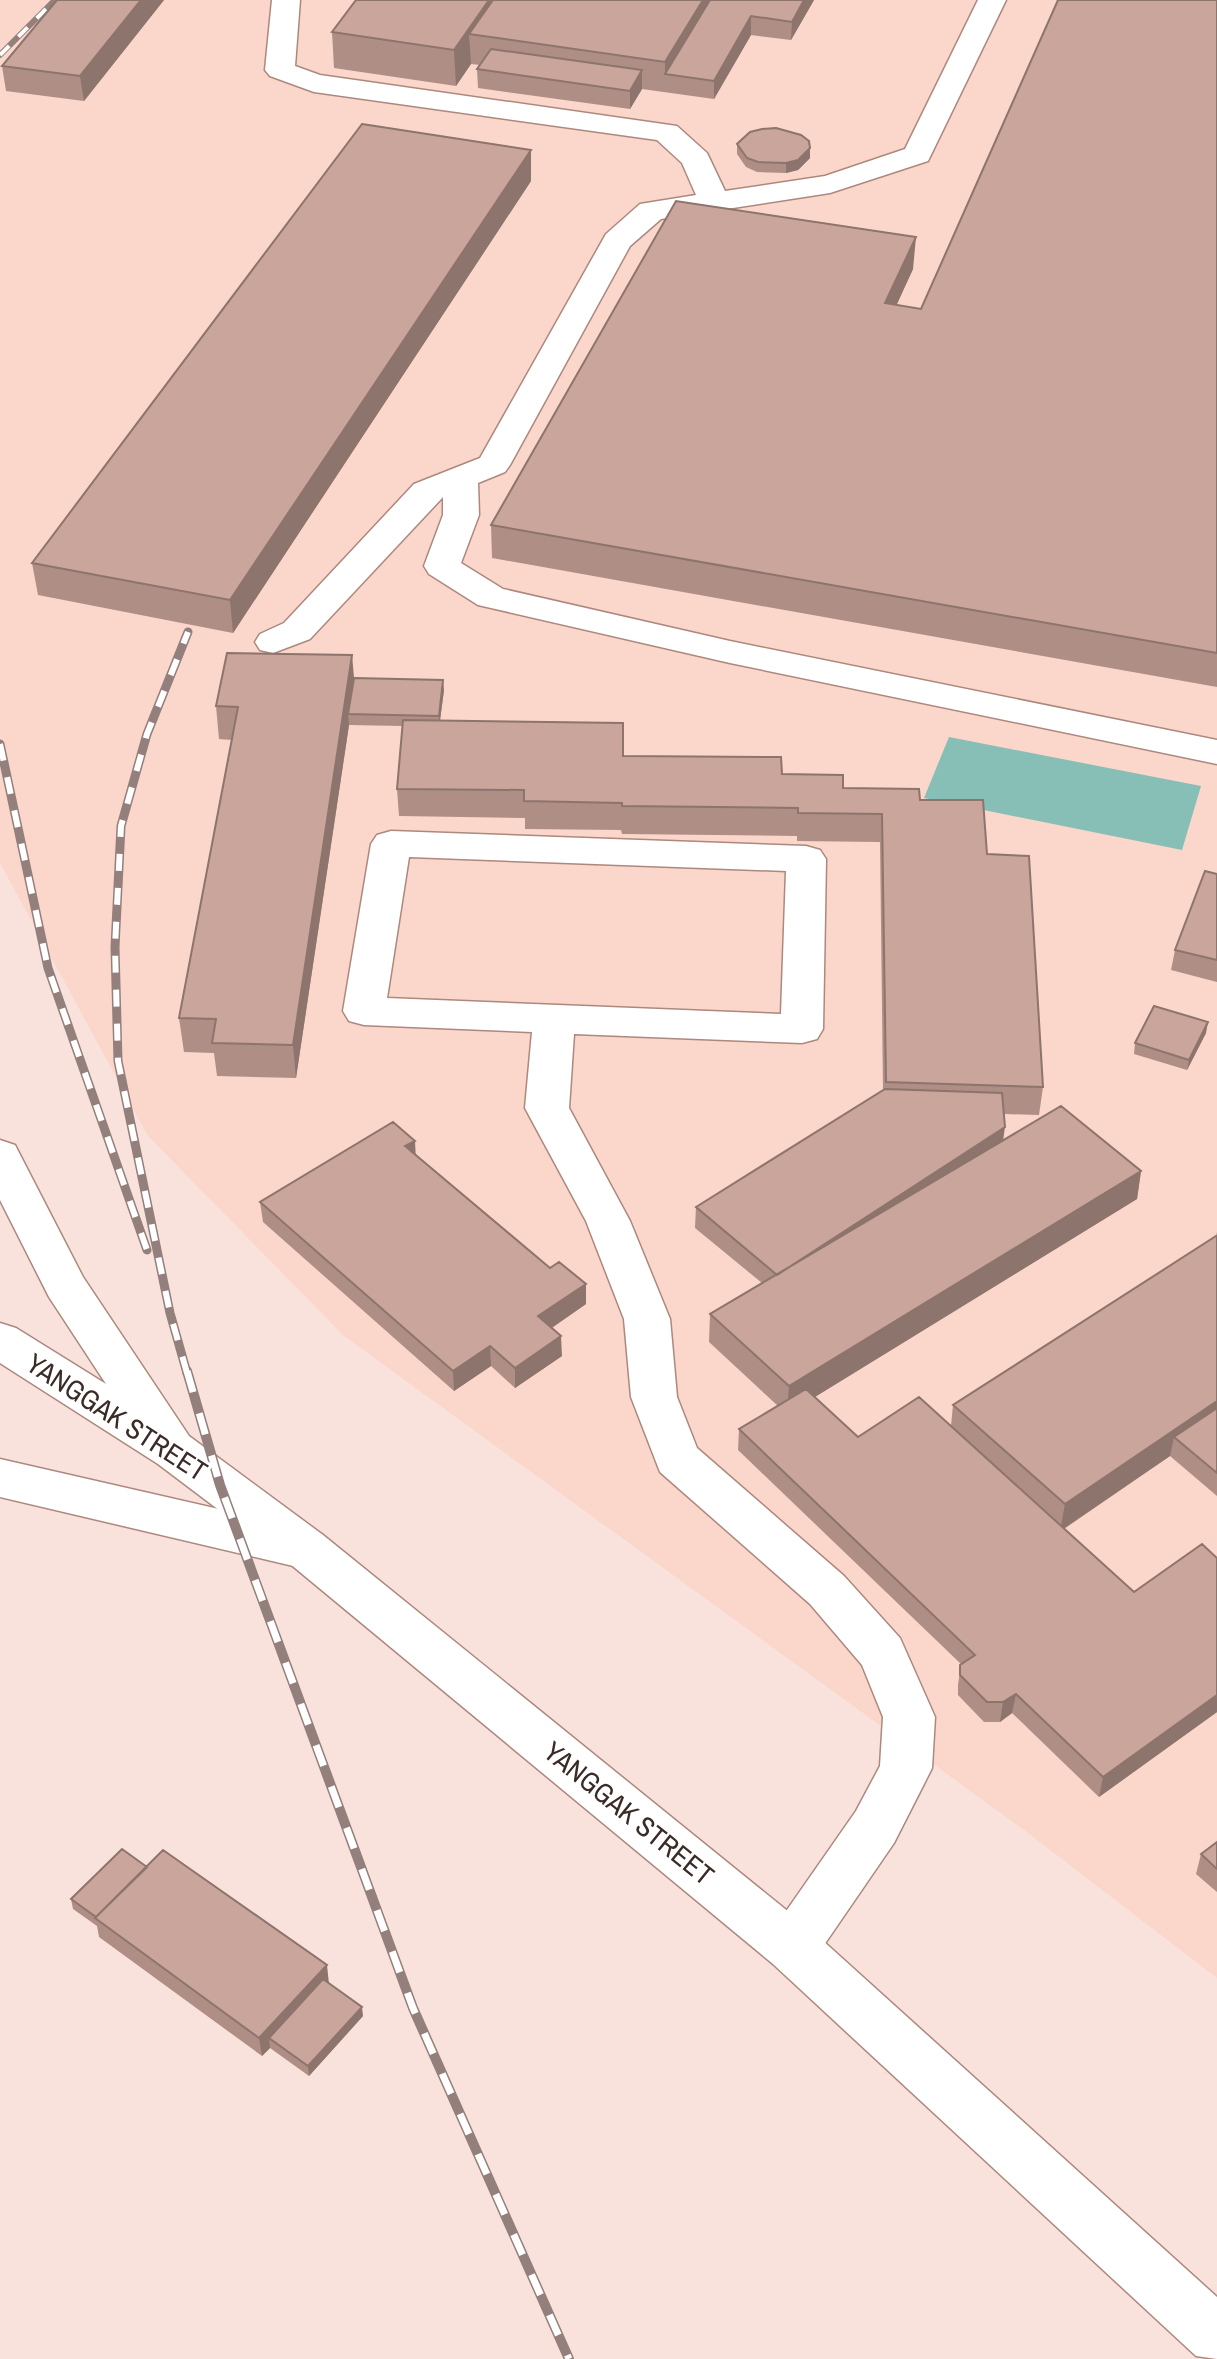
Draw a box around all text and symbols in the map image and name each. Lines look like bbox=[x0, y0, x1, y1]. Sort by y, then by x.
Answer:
street label: YANGGAK STREET bbox=[19, 1344, 215, 1490]
street label: YANGGAK STREET bbox=[536, 1733, 722, 1893]

